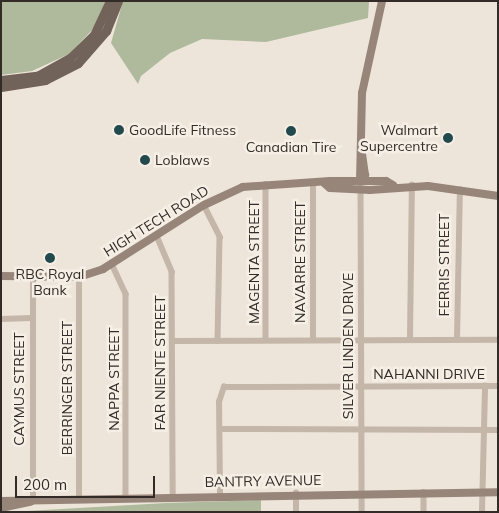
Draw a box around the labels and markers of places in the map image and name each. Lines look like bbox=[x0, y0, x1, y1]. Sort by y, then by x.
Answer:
place label: GoodLife Fitness bbox=[129, 122, 236, 138]
place label: Walmart Supercentre bbox=[360, 122, 438, 154]
marker: GoodLife Fitness bbox=[113, 124, 125, 136]
marker: Canadian Tire bbox=[285, 125, 297, 137]
marker: Walmart Supercentre bbox=[442, 132, 454, 144]
place label: Canadian Tire bbox=[246, 139, 336, 155]
place label: Loblaws bbox=[155, 152, 210, 168]
marker: Loblaws bbox=[139, 154, 151, 166]
marker: RBC Royal Bank bbox=[44, 252, 56, 264]
place label: RBC Royal Bank bbox=[16, 266, 84, 298]

